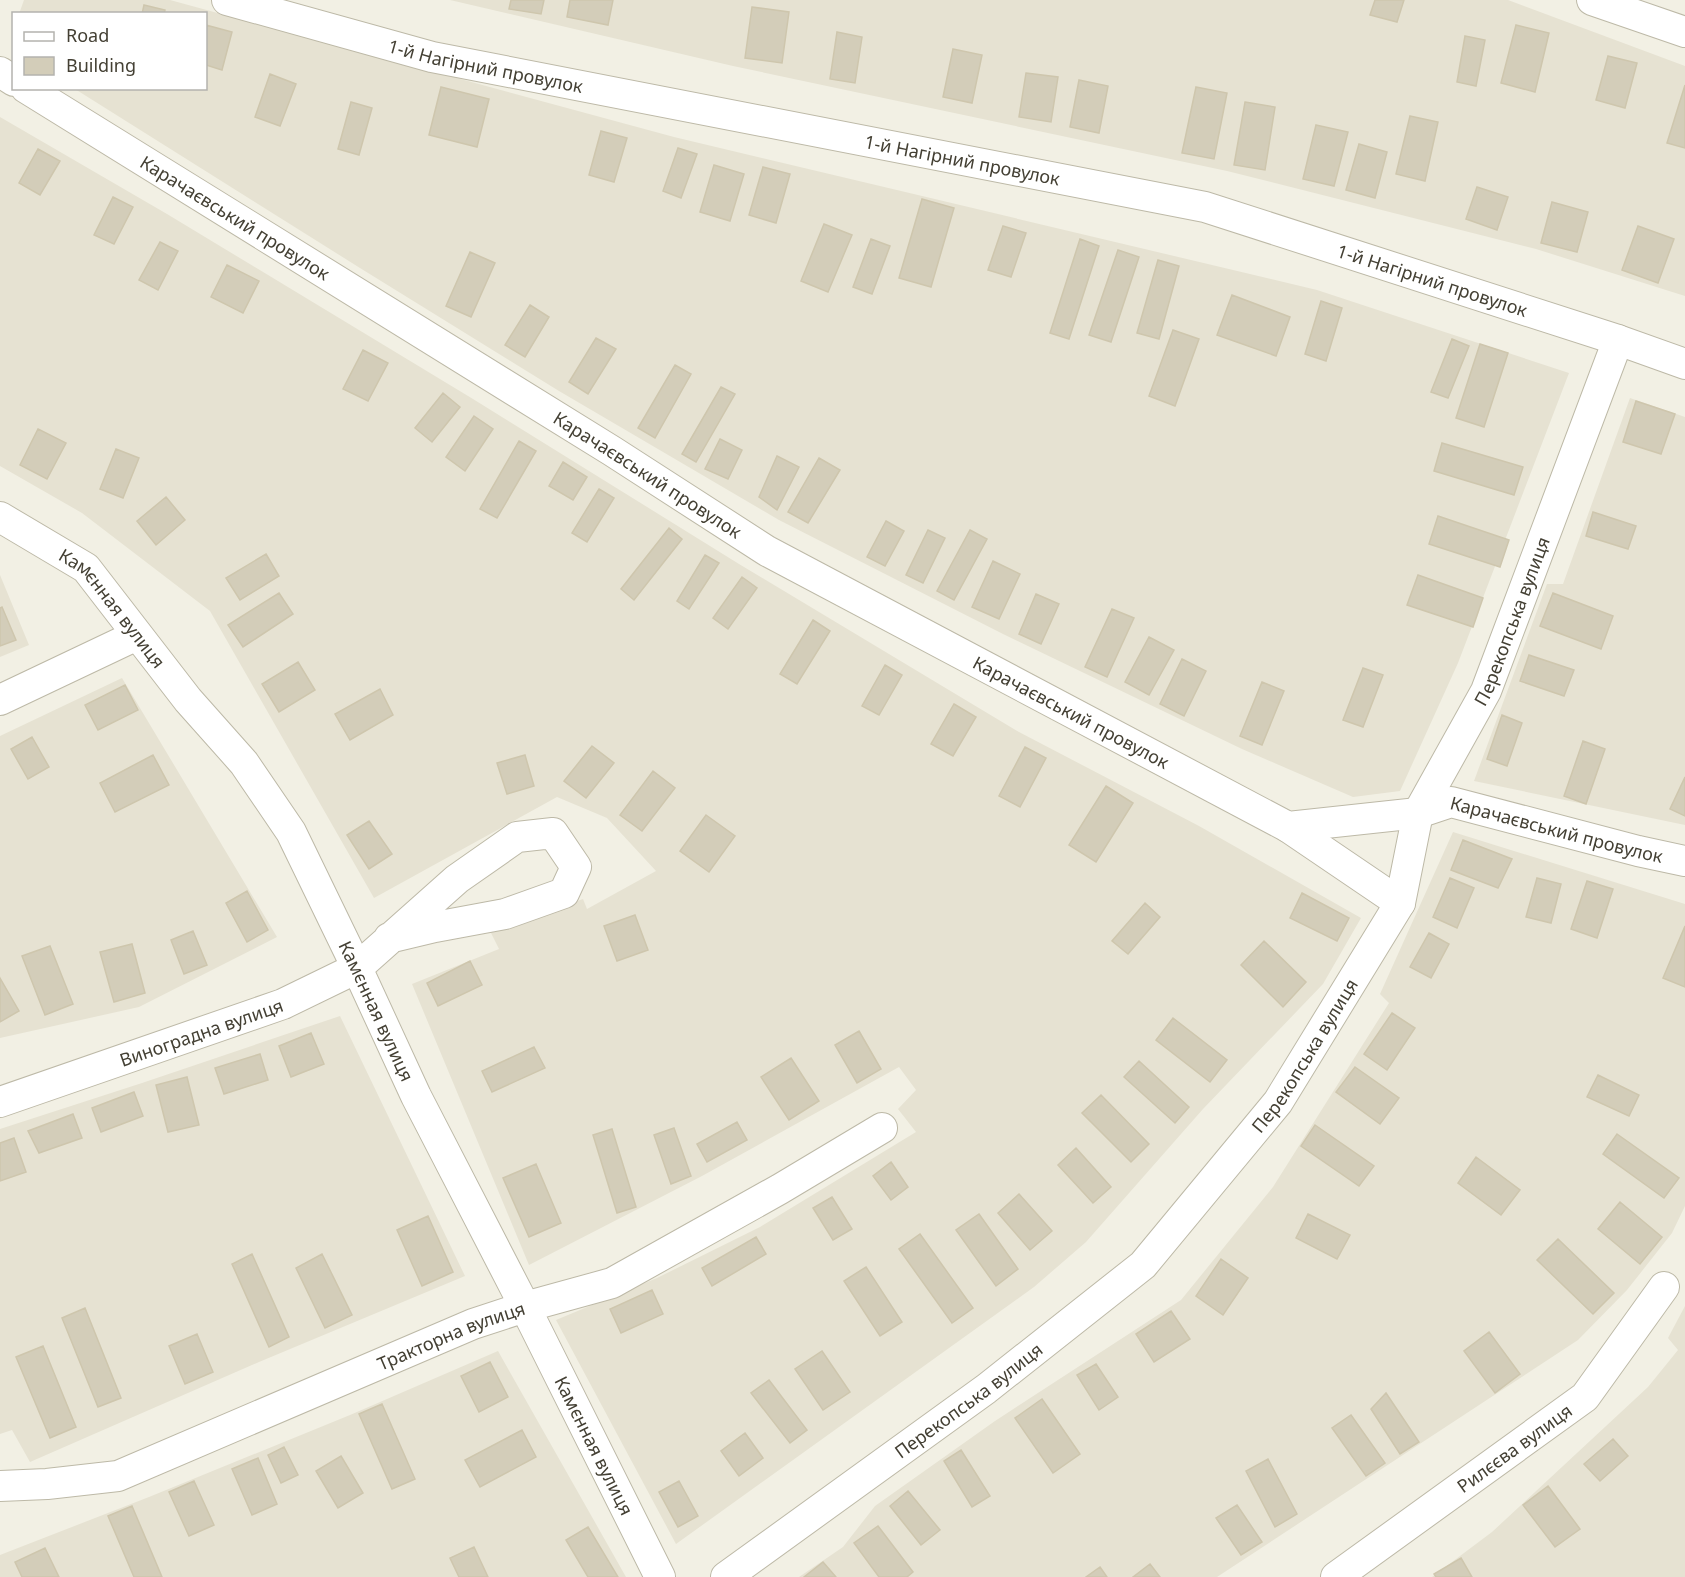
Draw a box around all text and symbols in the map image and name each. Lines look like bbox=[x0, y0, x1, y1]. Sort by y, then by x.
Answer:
legend bbox=[12, 12, 207, 90]
text: Road bbox=[66, 23, 109, 47]
street label: 1-й Нагірний провулок bbox=[385, 33, 585, 98]
text: Building bbox=[66, 53, 136, 77]
street label: 1-й Нагірний провулок bbox=[863, 129, 1063, 191]
street label: Карачаєвський провулок bbox=[136, 150, 335, 286]
street label: 1-й Нагірний провулок bbox=[1334, 238, 1531, 322]
street label: Карачаєвський провулок bbox=[549, 406, 747, 544]
street label: Перекопська вулиця bbox=[1468, 533, 1555, 710]
street label: Камєнная вулиця bbox=[55, 543, 171, 673]
street label: Карачаєвський провулок bbox=[969, 650, 1174, 774]
street label: Карачаєвський провулок bbox=[1448, 790, 1666, 868]
street label: Камєнная вулиця bbox=[334, 937, 420, 1085]
street label: Перекопська вулиця bbox=[1246, 974, 1363, 1137]
street label: Виноградна вулиця bbox=[116, 993, 286, 1072]
street label: Тракторна вулиця bbox=[373, 1296, 528, 1376]
street label: Перекопська вулиця bbox=[890, 1337, 1047, 1463]
street label: Камєнная вулиця bbox=[549, 1372, 639, 1519]
street label: Рилєєва вулиця bbox=[1452, 1398, 1577, 1498]

